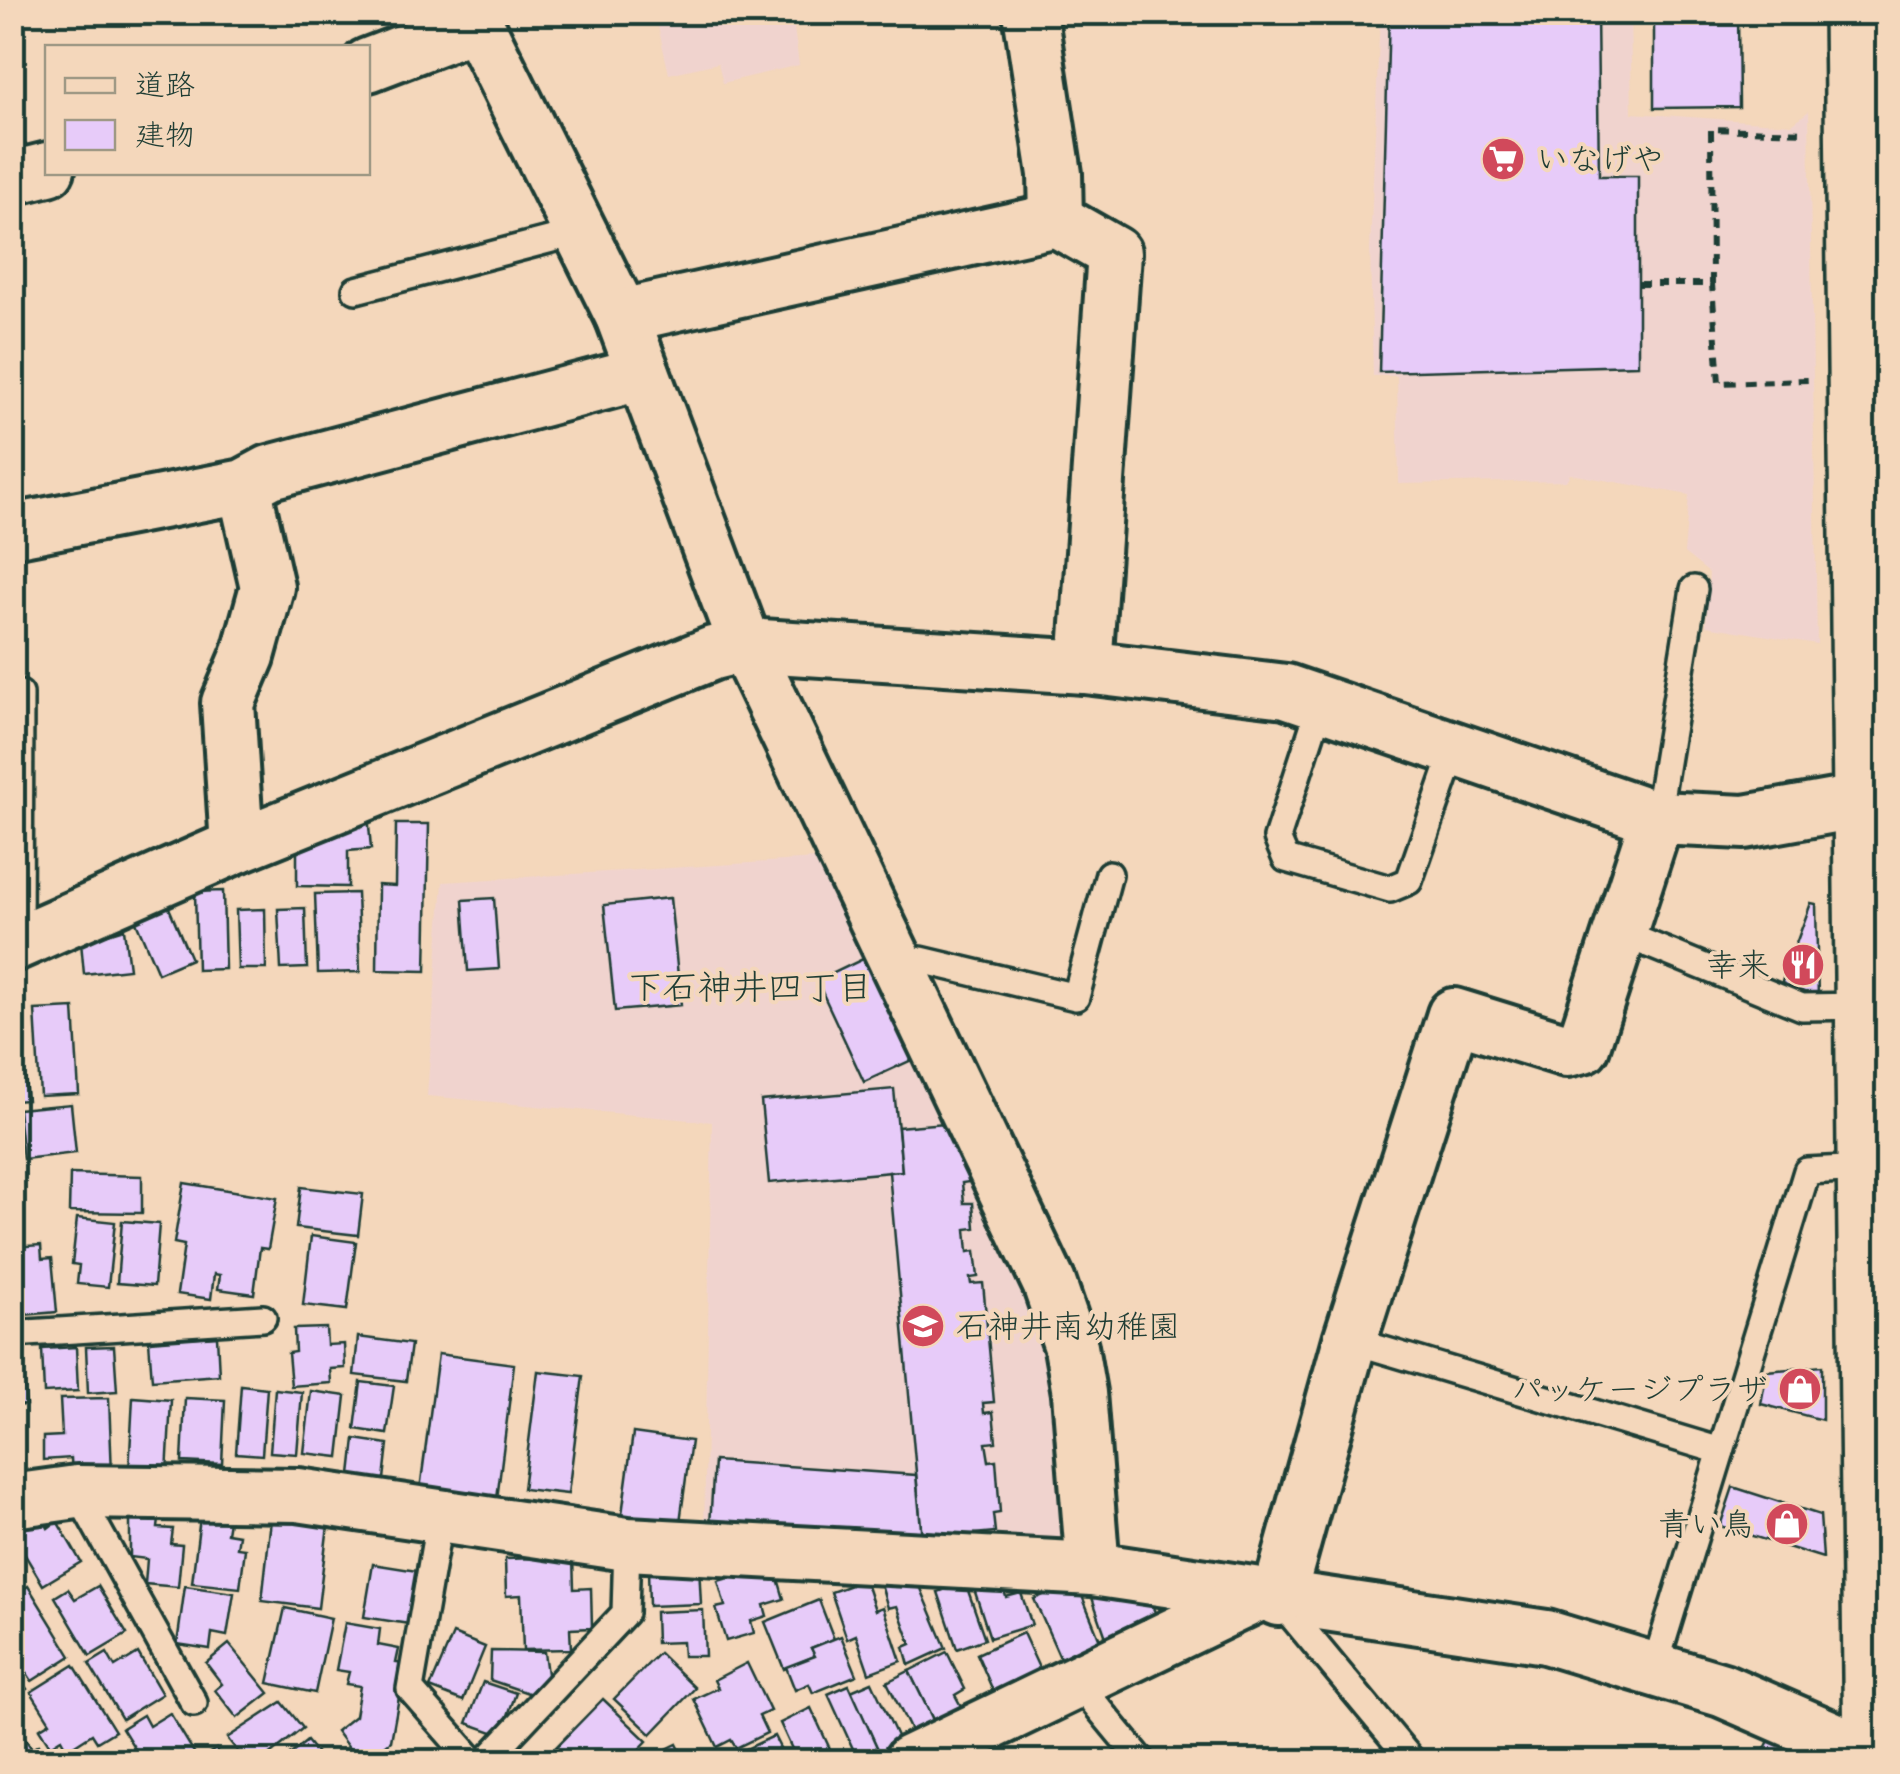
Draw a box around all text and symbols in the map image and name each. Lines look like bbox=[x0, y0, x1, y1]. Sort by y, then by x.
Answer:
legend bbox=[45, 45, 370, 175]
text: 道路 bbox=[135, 66, 195, 110]
text: 建物 bbox=[135, 116, 195, 160]
supermarket icon: いなげや bbox=[1480, 136, 1526, 182]
place label: いなげや bbox=[1536, 139, 1664, 186]
restaurant icon: 幸来 bbox=[1780, 942, 1826, 988]
place label: 幸来 bbox=[1706, 945, 1770, 992]
district label: 下石神井四丁目 bbox=[627, 965, 873, 1016]
school or university icon: 石神井南幼稚園 bbox=[900, 1303, 946, 1349]
place label: 石神井南幼稚園 bbox=[956, 1306, 1180, 1353]
shop icon: パッケージプラザ bbox=[1777, 1366, 1823, 1412]
place label: パッケージプラザ bbox=[1511, 1369, 1768, 1416]
shop icon: 青い鳥 bbox=[1764, 1501, 1810, 1547]
place label: 青い鳥 bbox=[1658, 1504, 1754, 1551]

